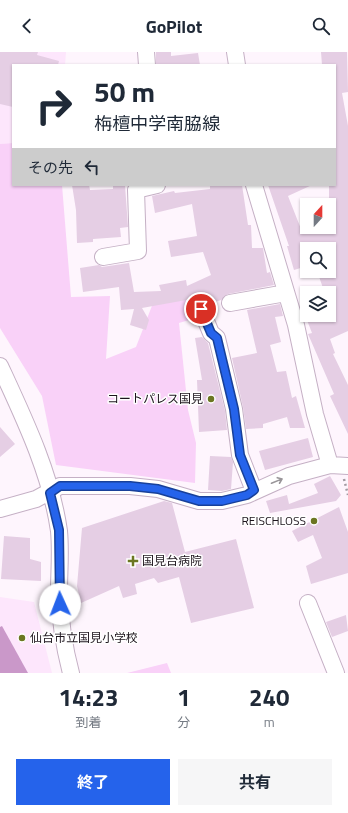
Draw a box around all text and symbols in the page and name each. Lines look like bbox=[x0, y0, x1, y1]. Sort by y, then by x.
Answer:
text: GoPilot bbox=[146, 13, 202, 40]
icon: back bbox=[16, 15, 38, 37]
icon: search bbox=[310, 15, 332, 37]
text: 50 m bbox=[94, 70, 155, 113]
icon: right bbox=[28, 80, 80, 132]
text: 栴檀中学南脇線 bbox=[94, 110, 220, 137]
text: その先 bbox=[28, 156, 73, 179]
icon: left bbox=[81, 156, 103, 178]
north arrow bbox=[300, 198, 336, 234]
map controls bbox=[300, 198, 336, 322]
button: search bbox=[300, 242, 336, 278]
button: layers bbox=[300, 286, 336, 322]
pin bbox=[184, 292, 218, 326]
icon: arrive bbox=[190, 298, 212, 320]
place label: コートパレス国見 bbox=[107, 389, 203, 408]
marker: コートパレス国見 bbox=[206, 394, 216, 404]
one-way arrow bbox=[270, 477, 282, 485]
place label: REISCHLOSS bbox=[241, 511, 306, 530]
marker: REISCHLOSS bbox=[309, 516, 319, 526]
place label: 国見台病院 bbox=[142, 551, 202, 570]
marker: 国見台病院 bbox=[127, 555, 139, 567]
position arrow bbox=[39, 583, 81, 625]
place label: 仙台市立国見小学校 bbox=[30, 628, 138, 647]
marker: 仙台市立国見小学校 bbox=[17, 633, 27, 643]
text: 14:23 bbox=[59, 679, 118, 715]
text: 1 bbox=[177, 679, 191, 715]
text: 240 bbox=[249, 679, 289, 715]
text: 到着 bbox=[76, 712, 102, 732]
text: 分 bbox=[177, 712, 190, 732]
text: m bbox=[264, 712, 275, 732]
button: 終了 bbox=[16, 759, 170, 805]
button: 共有 bbox=[178, 759, 332, 805]

